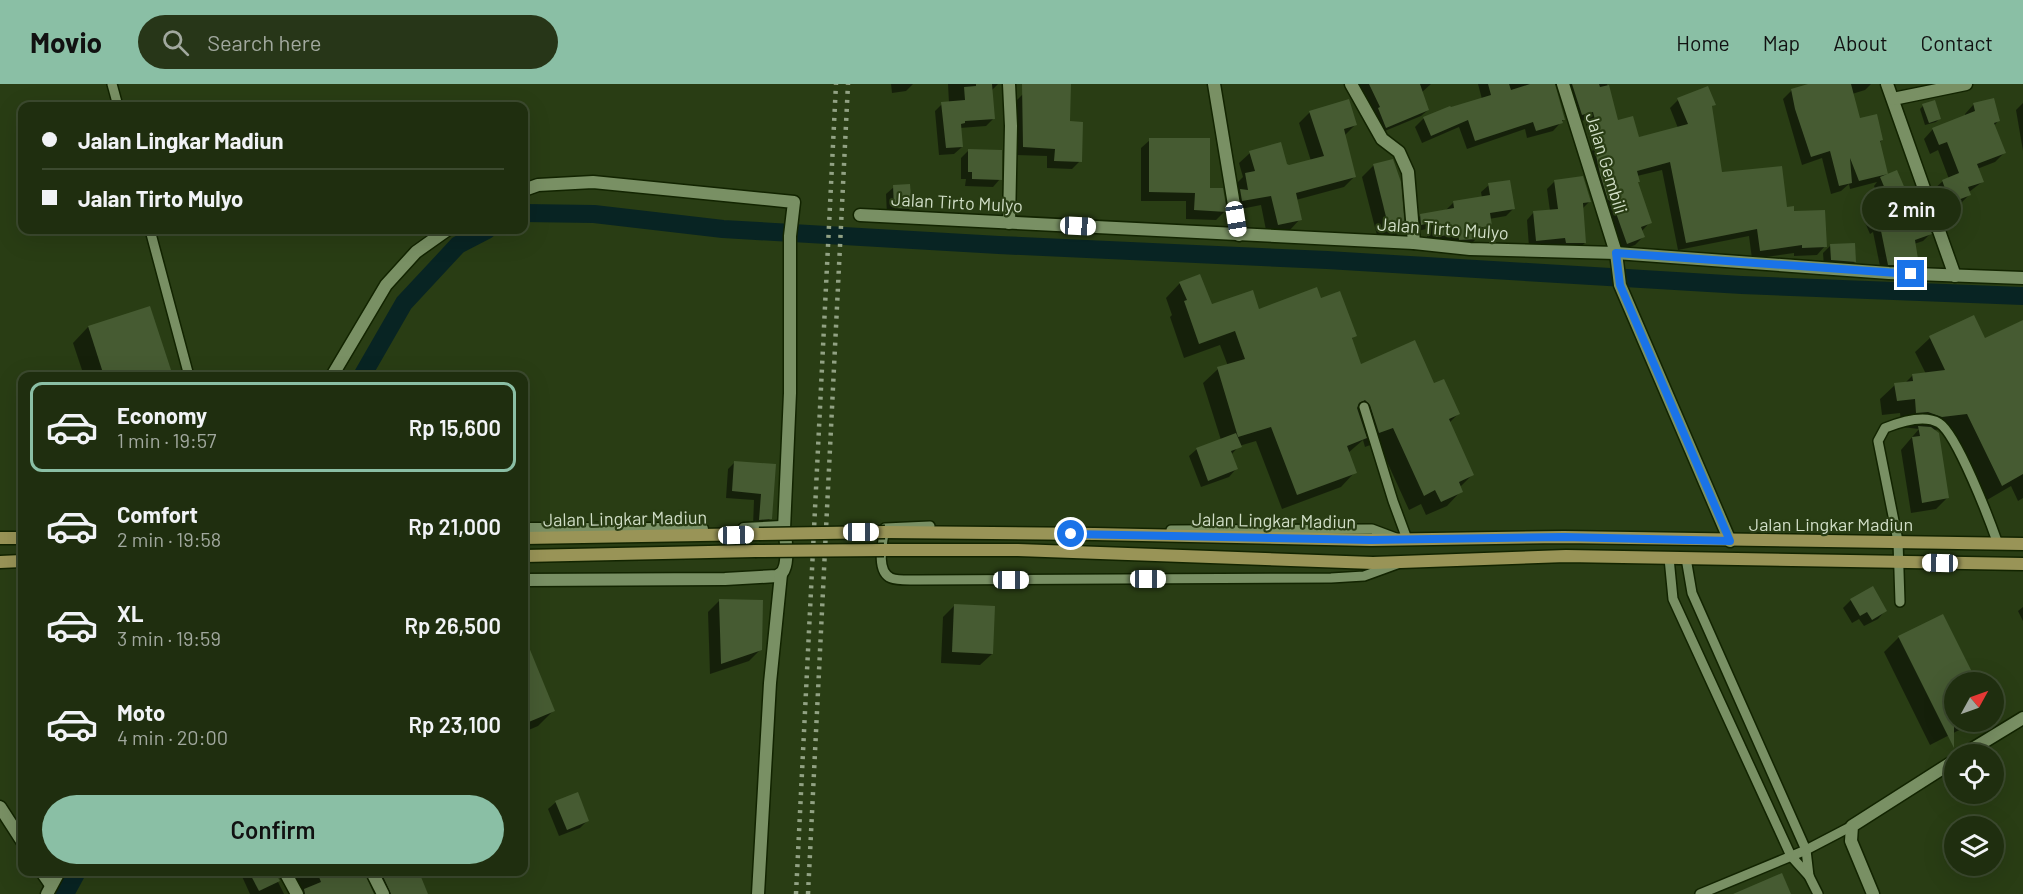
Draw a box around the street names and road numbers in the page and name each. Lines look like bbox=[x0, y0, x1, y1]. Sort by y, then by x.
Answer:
street label: Jalan Gembili bbox=[1581, 110, 1633, 216]
street label: Jalan Tirto Mulyo bbox=[891, 188, 1023, 216]
street label: Jalan Tirto Mulyo bbox=[1377, 212, 1509, 244]
street label: Jalan Lingkar Madiun bbox=[543, 506, 707, 530]
street label: Jalan Lingkar Madiun bbox=[1192, 508, 1356, 532]
street label: Jalan Lingkar Madiun bbox=[1749, 513, 1913, 535]

